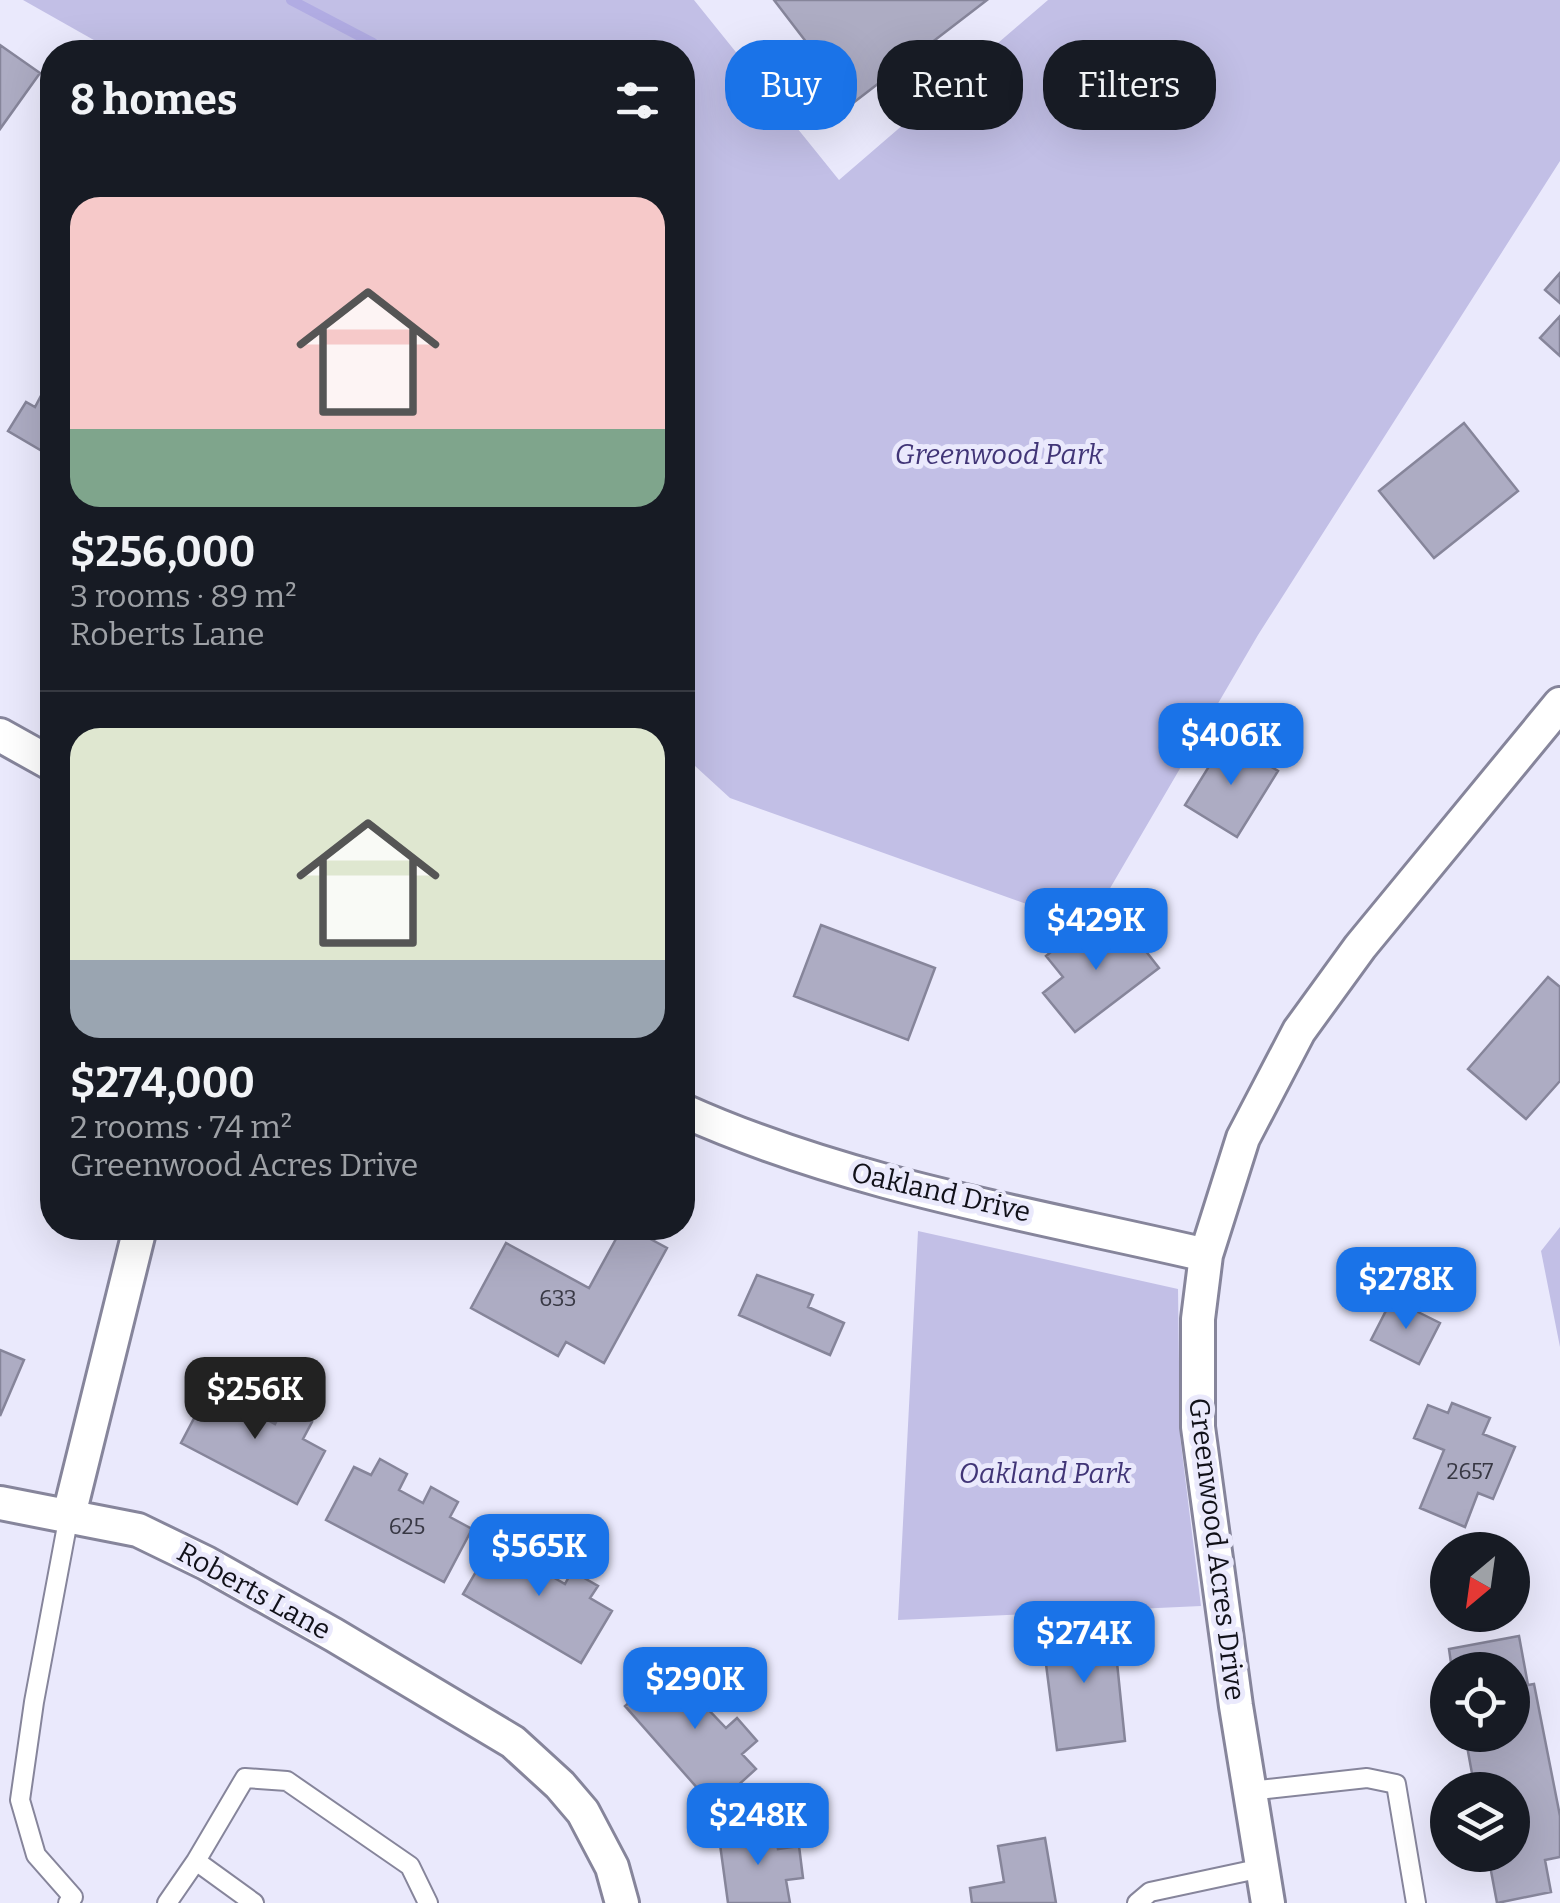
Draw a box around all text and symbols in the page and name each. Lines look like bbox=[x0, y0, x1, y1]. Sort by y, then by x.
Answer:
chip: Buy bbox=[725, 40, 857, 130]
chip: Rent bbox=[877, 40, 1023, 130]
chip: Filters bbox=[1043, 40, 1216, 130]
icon: filters bbox=[610, 73, 665, 128]
text: 8 homes bbox=[70, 75, 238, 125]
icon: home bbox=[278, 262, 458, 442]
park label: Greenwood Park bbox=[895, 438, 1104, 471]
text: $256,000 bbox=[70, 527, 255, 577]
text: 3 rooms · 89 m² bbox=[70, 577, 297, 615]
text: Roberts Lane bbox=[70, 615, 264, 653]
pin: $406K bbox=[1161, 703, 1301, 788]
text: $406K bbox=[1180, 716, 1282, 754]
icon: home bbox=[278, 793, 458, 973]
pin: $429K bbox=[1026, 888, 1166, 973]
text: $429K bbox=[1047, 901, 1145, 939]
text: $274,000 bbox=[70, 1058, 255, 1108]
text: 2 rooms · 74 m² bbox=[70, 1108, 292, 1146]
text: Greenwood Acres Drive bbox=[70, 1146, 418, 1184]
street label: Oakland Drive bbox=[848, 1155, 1034, 1229]
pin: $278K bbox=[1336, 1247, 1476, 1332]
text: $278K bbox=[1358, 1260, 1454, 1298]
house number: 633 bbox=[539, 1285, 577, 1312]
pin: $256K bbox=[185, 1357, 325, 1442]
text: $256K bbox=[207, 1370, 303, 1408]
street label: Greenwood Acres Drive bbox=[1182, 1396, 1252, 1702]
park label: Oakland Park bbox=[959, 1457, 1132, 1490]
house number: 2657 bbox=[1447, 1458, 1493, 1485]
house number: 625 bbox=[389, 1513, 425, 1540]
pin: $565K bbox=[469, 1514, 609, 1599]
text: $565K bbox=[491, 1527, 587, 1565]
north arrow bbox=[1430, 1532, 1530, 1632]
map controls bbox=[1430, 1532, 1530, 1872]
street label: Roberts Lane bbox=[172, 1535, 336, 1647]
pin: $274K bbox=[1014, 1601, 1154, 1686]
text: $274K bbox=[1036, 1614, 1132, 1652]
pin: $290K bbox=[625, 1647, 765, 1732]
button: locate bbox=[1430, 1652, 1530, 1752]
text: $290K bbox=[645, 1660, 745, 1698]
button: layers bbox=[1430, 1772, 1530, 1872]
pin: $248K bbox=[688, 1783, 828, 1868]
text: $248K bbox=[709, 1796, 807, 1834]

